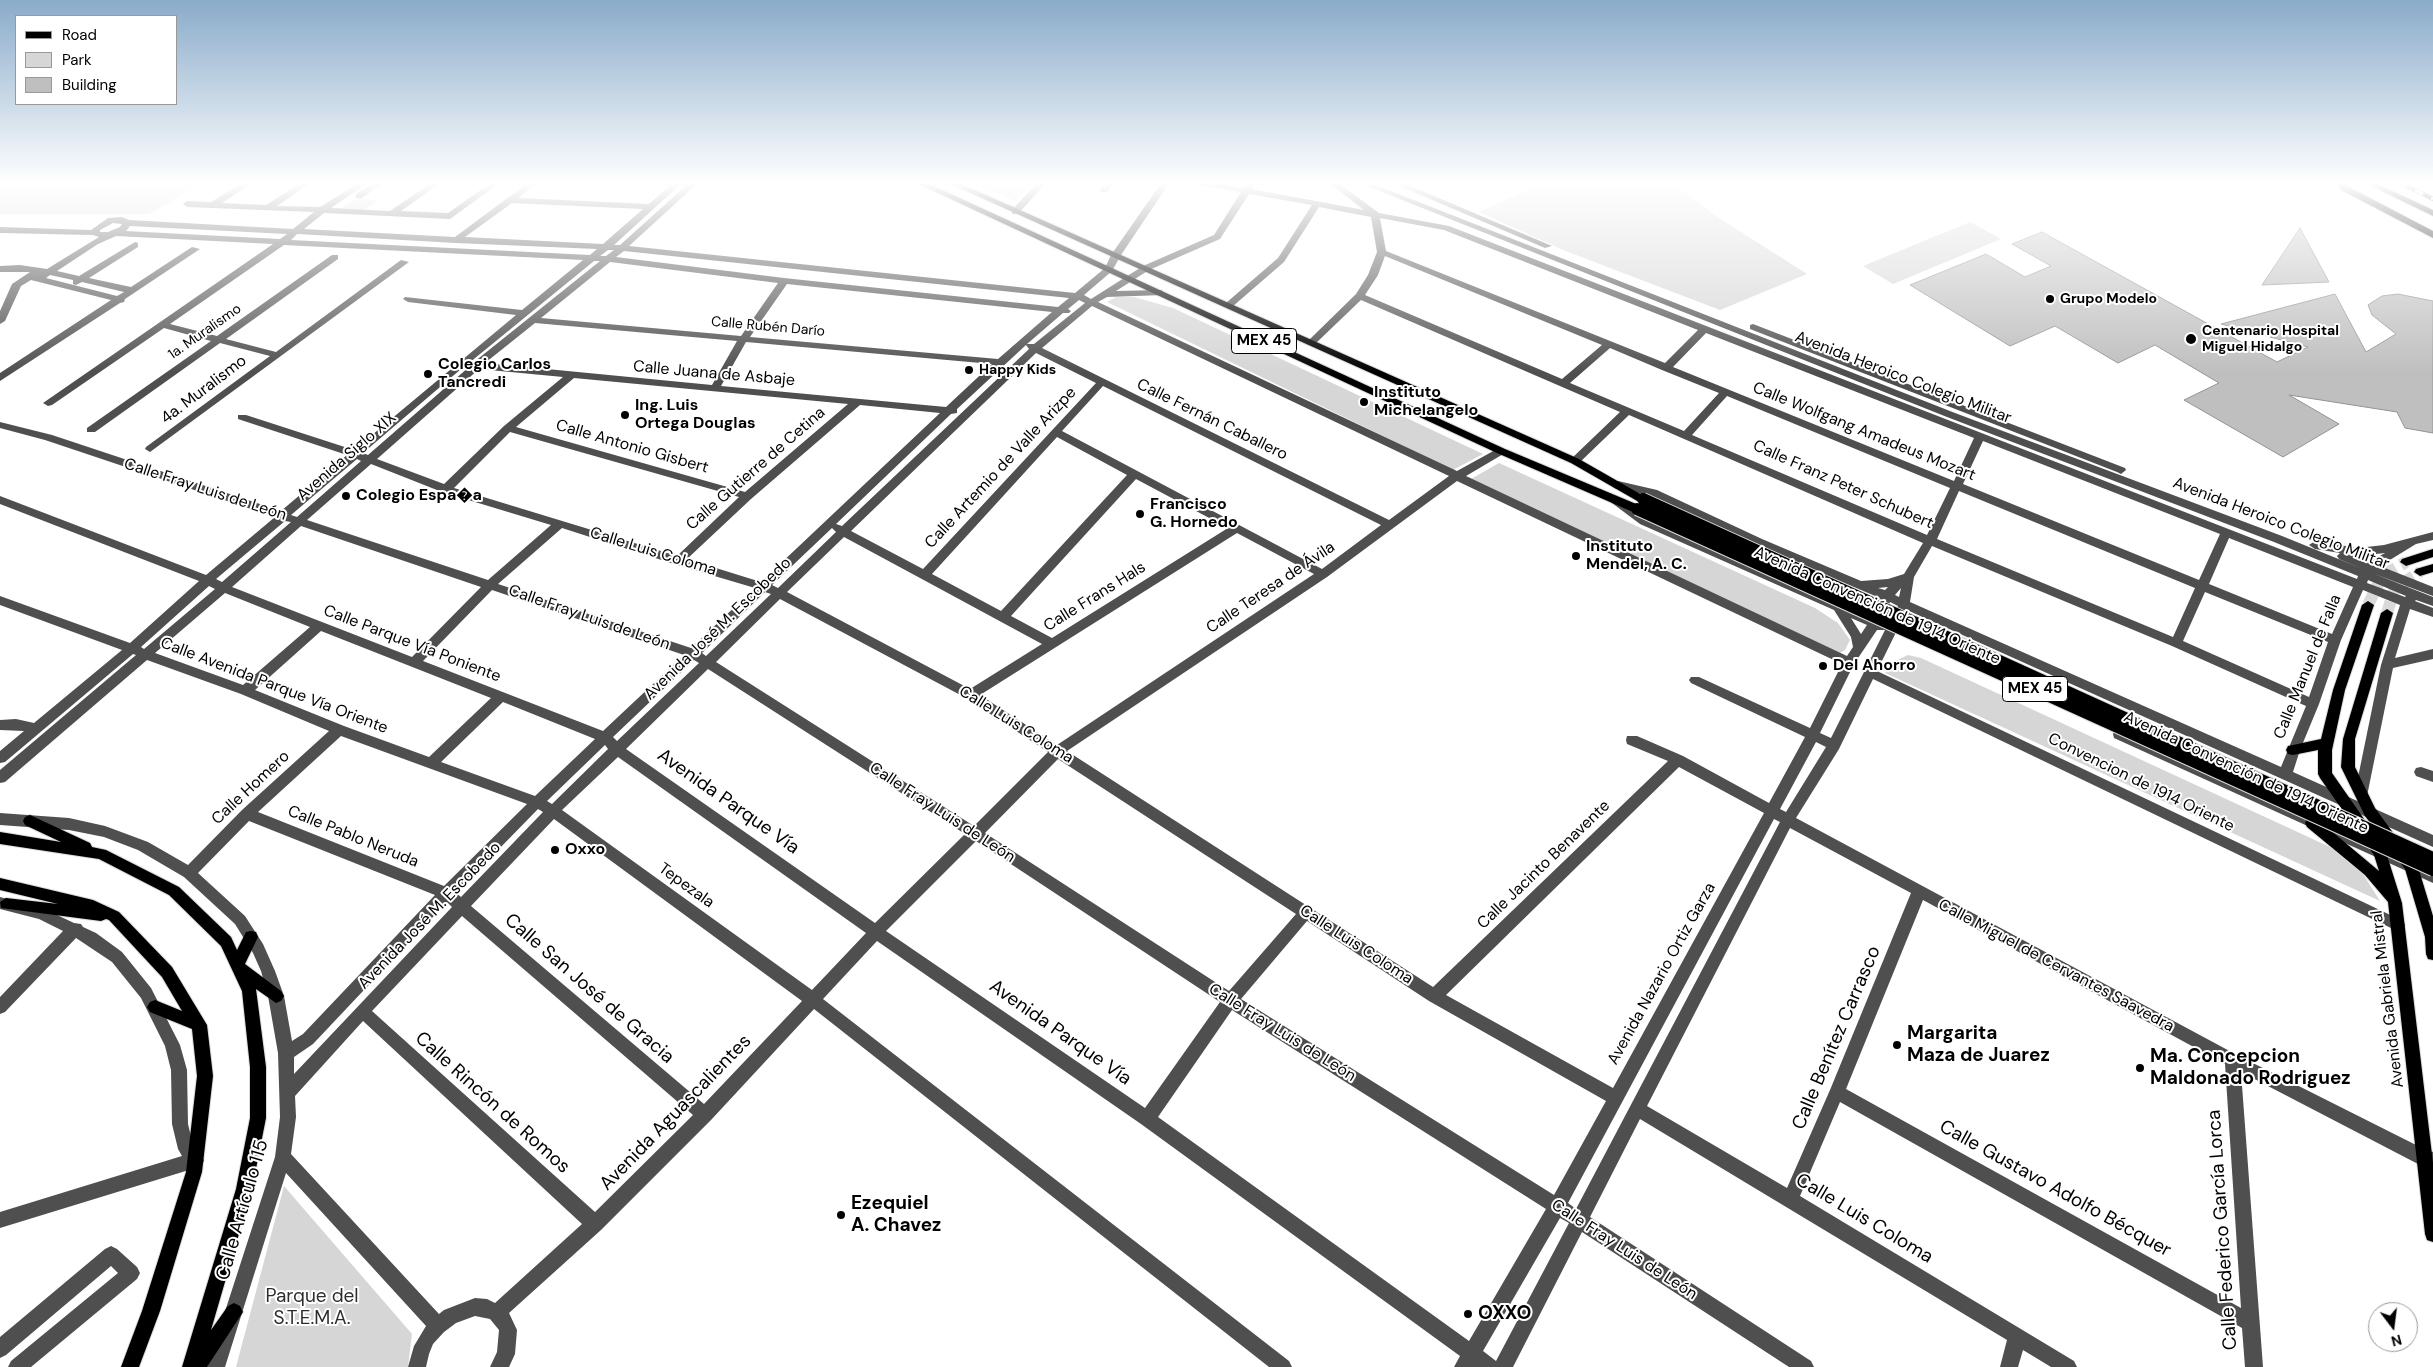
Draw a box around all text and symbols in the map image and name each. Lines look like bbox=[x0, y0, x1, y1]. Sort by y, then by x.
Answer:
legend bbox=[15, 15, 178, 105]
text: Road bbox=[62, 25, 97, 45]
text: Park bbox=[62, 50, 92, 70]
text: Building bbox=[62, 75, 117, 95]
place label: Grupo Modelo bbox=[2060, 291, 2157, 307]
marker: Grupo Modelo bbox=[2044, 293, 2056, 305]
street label: 1a. Muralismo bbox=[165, 301, 245, 363]
street label: Calle Rubén Darío bbox=[710, 314, 826, 340]
place label: Centenario Hospital Miguel Hidalgo bbox=[2202, 323, 2339, 356]
road number: MEX 45 bbox=[1232, 328, 1296, 354]
street label: Avenida Heroico Colegio Militar bbox=[1792, 328, 2014, 428]
marker: Centenario Hospital Miguel Hidalgo bbox=[2184, 332, 2198, 346]
street label: 4a. Muralismo bbox=[157, 352, 251, 428]
place label: Colegio Carlos Tancredi bbox=[438, 355, 551, 393]
street label: Calle Juana de Asbaje bbox=[632, 357, 796, 391]
place label: Happy Kids bbox=[979, 362, 1056, 378]
marker: Happy Kids bbox=[963, 364, 975, 376]
marker: Colegio Carlos Tancredi bbox=[422, 368, 434, 380]
street label: Calle Fernán Caballero bbox=[1133, 375, 1291, 465]
street label: Calle Wolfgang Amadeus Mozart bbox=[1750, 378, 1978, 486]
street label: Calle Artemio de Valle Arizpe bbox=[921, 383, 1081, 553]
place label: Instituto Michelangelo bbox=[1374, 383, 1478, 421]
place label: Ing. Luis Ortega Douglas bbox=[635, 396, 756, 434]
marker: Instituto Michelangelo bbox=[1358, 396, 1370, 408]
street label: Calle Gutierre de Cetina bbox=[683, 403, 829, 535]
street label: Avenida Siglo XIX bbox=[293, 409, 401, 505]
marker: Ing. Luis Ortega Douglas bbox=[619, 409, 631, 421]
street label: Calle Antonio Gisbert bbox=[553, 416, 711, 478]
street label: Calle Franz Peter Schubert bbox=[1750, 436, 1936, 534]
street label: Calle Fray Luis de León bbox=[121, 455, 289, 525]
street label: Avenida Heroico Colegio Militar bbox=[2170, 474, 2392, 574]
place label: Colegio Espa�a bbox=[356, 486, 482, 506]
marker: Colegio Espa�a bbox=[340, 490, 352, 502]
place label: Francisco G. Hornedo bbox=[1150, 495, 1238, 533]
marker: Francisco G. Hornedo bbox=[1134, 508, 1146, 520]
street label: Calle Luis Coloma bbox=[587, 524, 719, 580]
place label: Instituto Mendel, A. C. bbox=[1586, 537, 1687, 575]
street label: Calle Teresa de Ávila bbox=[1203, 538, 1339, 638]
street label: Avenida Convención de 1914 Oriente bbox=[1751, 543, 2003, 669]
marker: Instituto Mendel, A. C. bbox=[1570, 550, 1582, 562]
street label: Avenida José M. Escobedo bbox=[640, 554, 796, 704]
street label: Calle Frans Hals bbox=[1041, 558, 1149, 636]
street label: Calle Fray Luis de León bbox=[506, 581, 672, 655]
street label: Calle Manuel de Falla bbox=[2270, 592, 2346, 742]
street label: Calle Parque Vía Poniente bbox=[321, 601, 503, 687]
street label: Calle Avenida Parque Vía Oriente bbox=[158, 634, 390, 738]
place label: Del Ahorro bbox=[1833, 656, 1916, 676]
marker: Del Ahorro bbox=[1817, 660, 1829, 672]
road number: MEX 45 bbox=[2002, 676, 2068, 702]
street label: Calle Luis Coloma bbox=[955, 682, 1077, 768]
street label: Avenida Convención de 1914 Oriente bbox=[2121, 708, 2371, 838]
street label: Convencion de 1914 Oriente bbox=[2045, 729, 2237, 837]
street label: Avenida Parque Vía bbox=[653, 744, 803, 860]
street label: Calle Homero bbox=[208, 747, 294, 829]
street label: Calle Fray Luis de León bbox=[866, 759, 1018, 867]
street label: Calle Jacinto Benavente bbox=[1474, 797, 1614, 933]
street label: Calle Pablo Neruda bbox=[285, 802, 421, 872]
street label: Avenida José M. Escobedo bbox=[355, 838, 505, 994]
place label: Oxxo bbox=[565, 840, 605, 860]
marker: Oxxo bbox=[549, 844, 561, 856]
street label: Tepezala bbox=[654, 859, 718, 913]
street label: Avenida Nazario Ortiz Garza bbox=[1604, 880, 1720, 1068]
street label: Calle Miguel de Cervantes Saavedra bbox=[1935, 895, 2177, 1037]
street label: Calle Luis Coloma bbox=[1296, 901, 1416, 989]
street label: Calle San José de Gracia bbox=[500, 909, 678, 1069]
street label: Avenida Gabriela Mistral bbox=[2368, 909, 2408, 1089]
street label: Calle Benítez Carrasco bbox=[1788, 943, 1886, 1133]
street label: Avenida Parque Vía bbox=[985, 975, 1135, 1091]
street label: Calle Fray Luis de León bbox=[1205, 980, 1359, 1086]
place label: Margarita Maza de Juarez bbox=[1907, 1023, 2050, 1067]
street label: Calle Rincón de Romos bbox=[410, 1027, 574, 1179]
street label: Avenida Aguascalientes bbox=[596, 1030, 756, 1196]
marker: Margarita Maza de Juarez bbox=[1891, 1039, 1903, 1051]
place label: Ma. Concepcion Maldonado Rodriguez bbox=[2150, 1046, 2351, 1090]
marker: Ma. Concepcion Maldonado Rodriguez bbox=[2134, 1062, 2146, 1074]
street label: Calle Federico García Lorca bbox=[2203, 1109, 2243, 1351]
street label: Calle Gustavo Adolfo Bécquer bbox=[1935, 1116, 2175, 1262]
street label: Calle Artículo 115 bbox=[212, 1137, 274, 1283]
street label: Calle Luis Coloma bbox=[1791, 1169, 1937, 1269]
place label: Ezequiel A. Chavez bbox=[851, 1193, 941, 1237]
street label: Calle Fray Luis de León bbox=[1548, 1196, 1700, 1304]
marker: Ezequiel A. Chavez bbox=[835, 1209, 847, 1221]
park label: Parque del S.T.E.M.A. bbox=[265, 1286, 359, 1330]
north arrow bbox=[2368, 1302, 2418, 1352]
place label: OXXO bbox=[1478, 1303, 1531, 1325]
marker: OXXO bbox=[1462, 1308, 1474, 1320]
text: N bbox=[2389, 1331, 2404, 1351]

